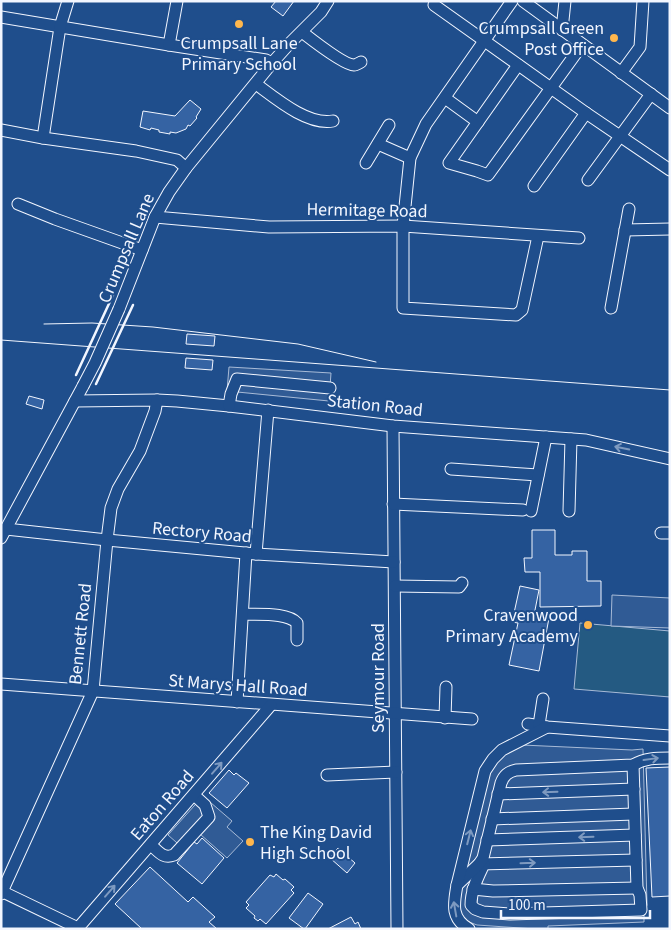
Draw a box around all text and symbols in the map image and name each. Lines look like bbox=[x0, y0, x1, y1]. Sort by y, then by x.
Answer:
place label: Crumpsall Green Post Office bbox=[479, 16, 604, 62]
marker: Crumpsall Lane Primary School bbox=[233, 18, 245, 30]
place label: Crumpsall Lane Primary School bbox=[180, 31, 298, 77]
marker: Crumpsall Green Post Office bbox=[608, 32, 620, 44]
street label: Crumpsall Lane bbox=[92, 189, 161, 307]
street label: Hermitage Road bbox=[306, 197, 428, 224]
street label: Station Road bbox=[326, 388, 424, 423]
one-way arrow bbox=[615, 443, 631, 453]
street label: Rectory Road bbox=[151, 516, 253, 549]
street label: Bennett Road bbox=[63, 582, 98, 686]
place label: Cravenwood Primary Academy bbox=[445, 603, 579, 649]
marker: Cravenwood Primary Academy bbox=[582, 619, 594, 631]
street label: Seymour Road bbox=[366, 623, 391, 733]
street label: St Marys Hall Road bbox=[168, 668, 308, 703]
one-way arrow bbox=[642, 754, 658, 764]
one-way arrow bbox=[211, 762, 222, 775]
street label: Eaton Road bbox=[125, 765, 200, 846]
one-way arrow bbox=[542, 787, 558, 796]
place label: The King David High School bbox=[260, 820, 372, 866]
one-way arrow bbox=[464, 830, 474, 846]
one-way arrow bbox=[579, 832, 595, 842]
marker: The King David High School bbox=[244, 836, 256, 848]
one-way arrow bbox=[520, 858, 536, 868]
one-way arrow bbox=[104, 885, 116, 898]
scale bar bbox=[501, 888, 650, 920]
text: 100 m bbox=[508, 895, 546, 916]
one-way arrow bbox=[450, 902, 460, 918]

